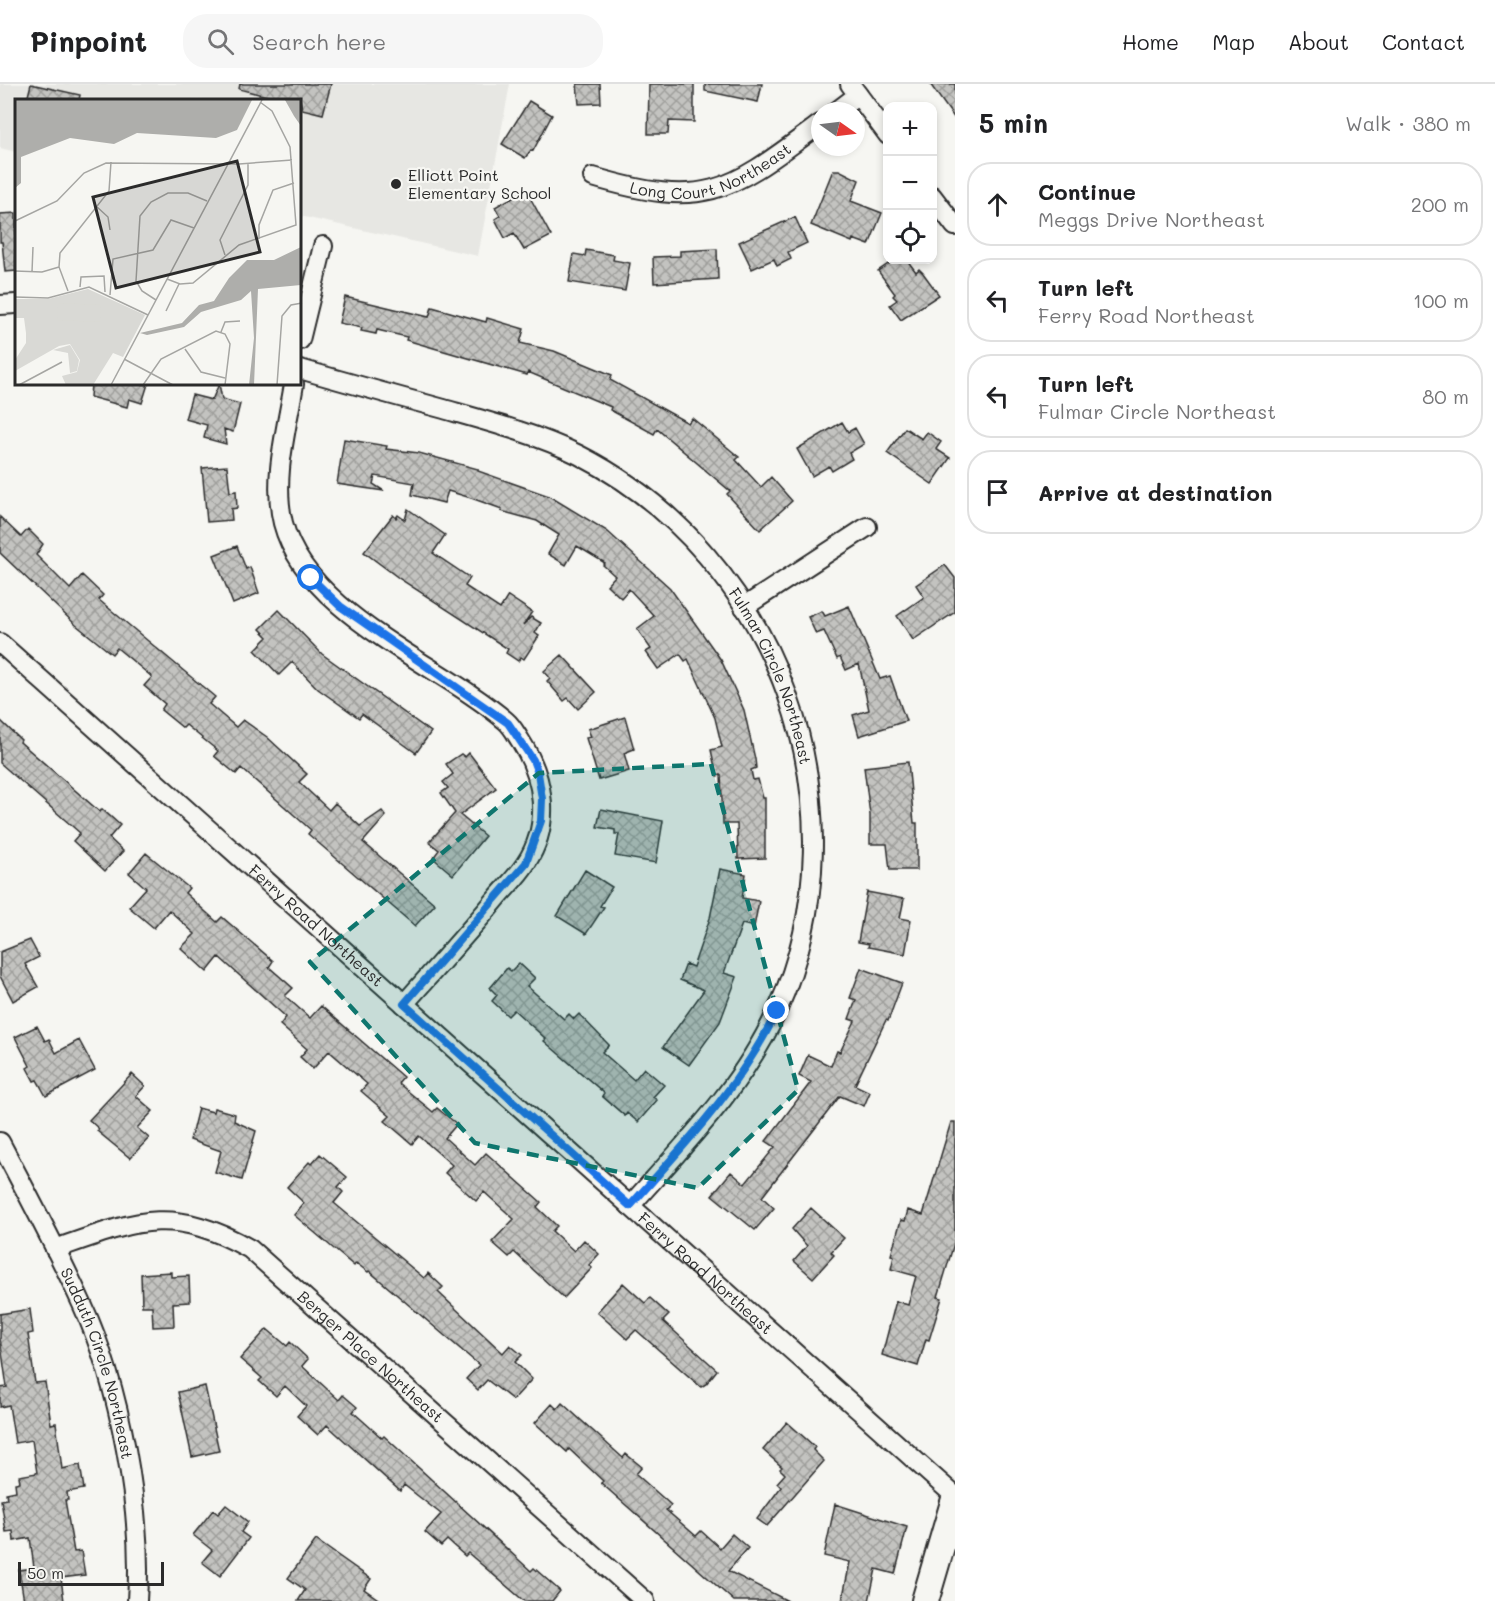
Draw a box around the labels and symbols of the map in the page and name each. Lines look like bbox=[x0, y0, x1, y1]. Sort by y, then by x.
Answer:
inset map bbox=[15, 99, 302, 386]
north arrow bbox=[811, 102, 865, 156]
street label: Long Court Northeast bbox=[628, 138, 795, 203]
place label: Elliott Point Elementary School bbox=[408, 164, 552, 203]
marker: Elliott Point Elementary School bbox=[389, 177, 403, 191]
route start bbox=[297, 564, 323, 590]
street label: Fulmar Circle Northeast bbox=[725, 583, 817, 766]
street label: Ferry Road Northeast bbox=[245, 859, 388, 991]
route end bbox=[763, 997, 789, 1023]
street label: Ferry Road Northeast bbox=[634, 1207, 778, 1338]
street label: Sudduth Circle Northeast bbox=[56, 1264, 139, 1461]
street label: Berger Place Northeast bbox=[294, 1286, 448, 1427]
scale bar bbox=[18, 1559, 164, 1586]

